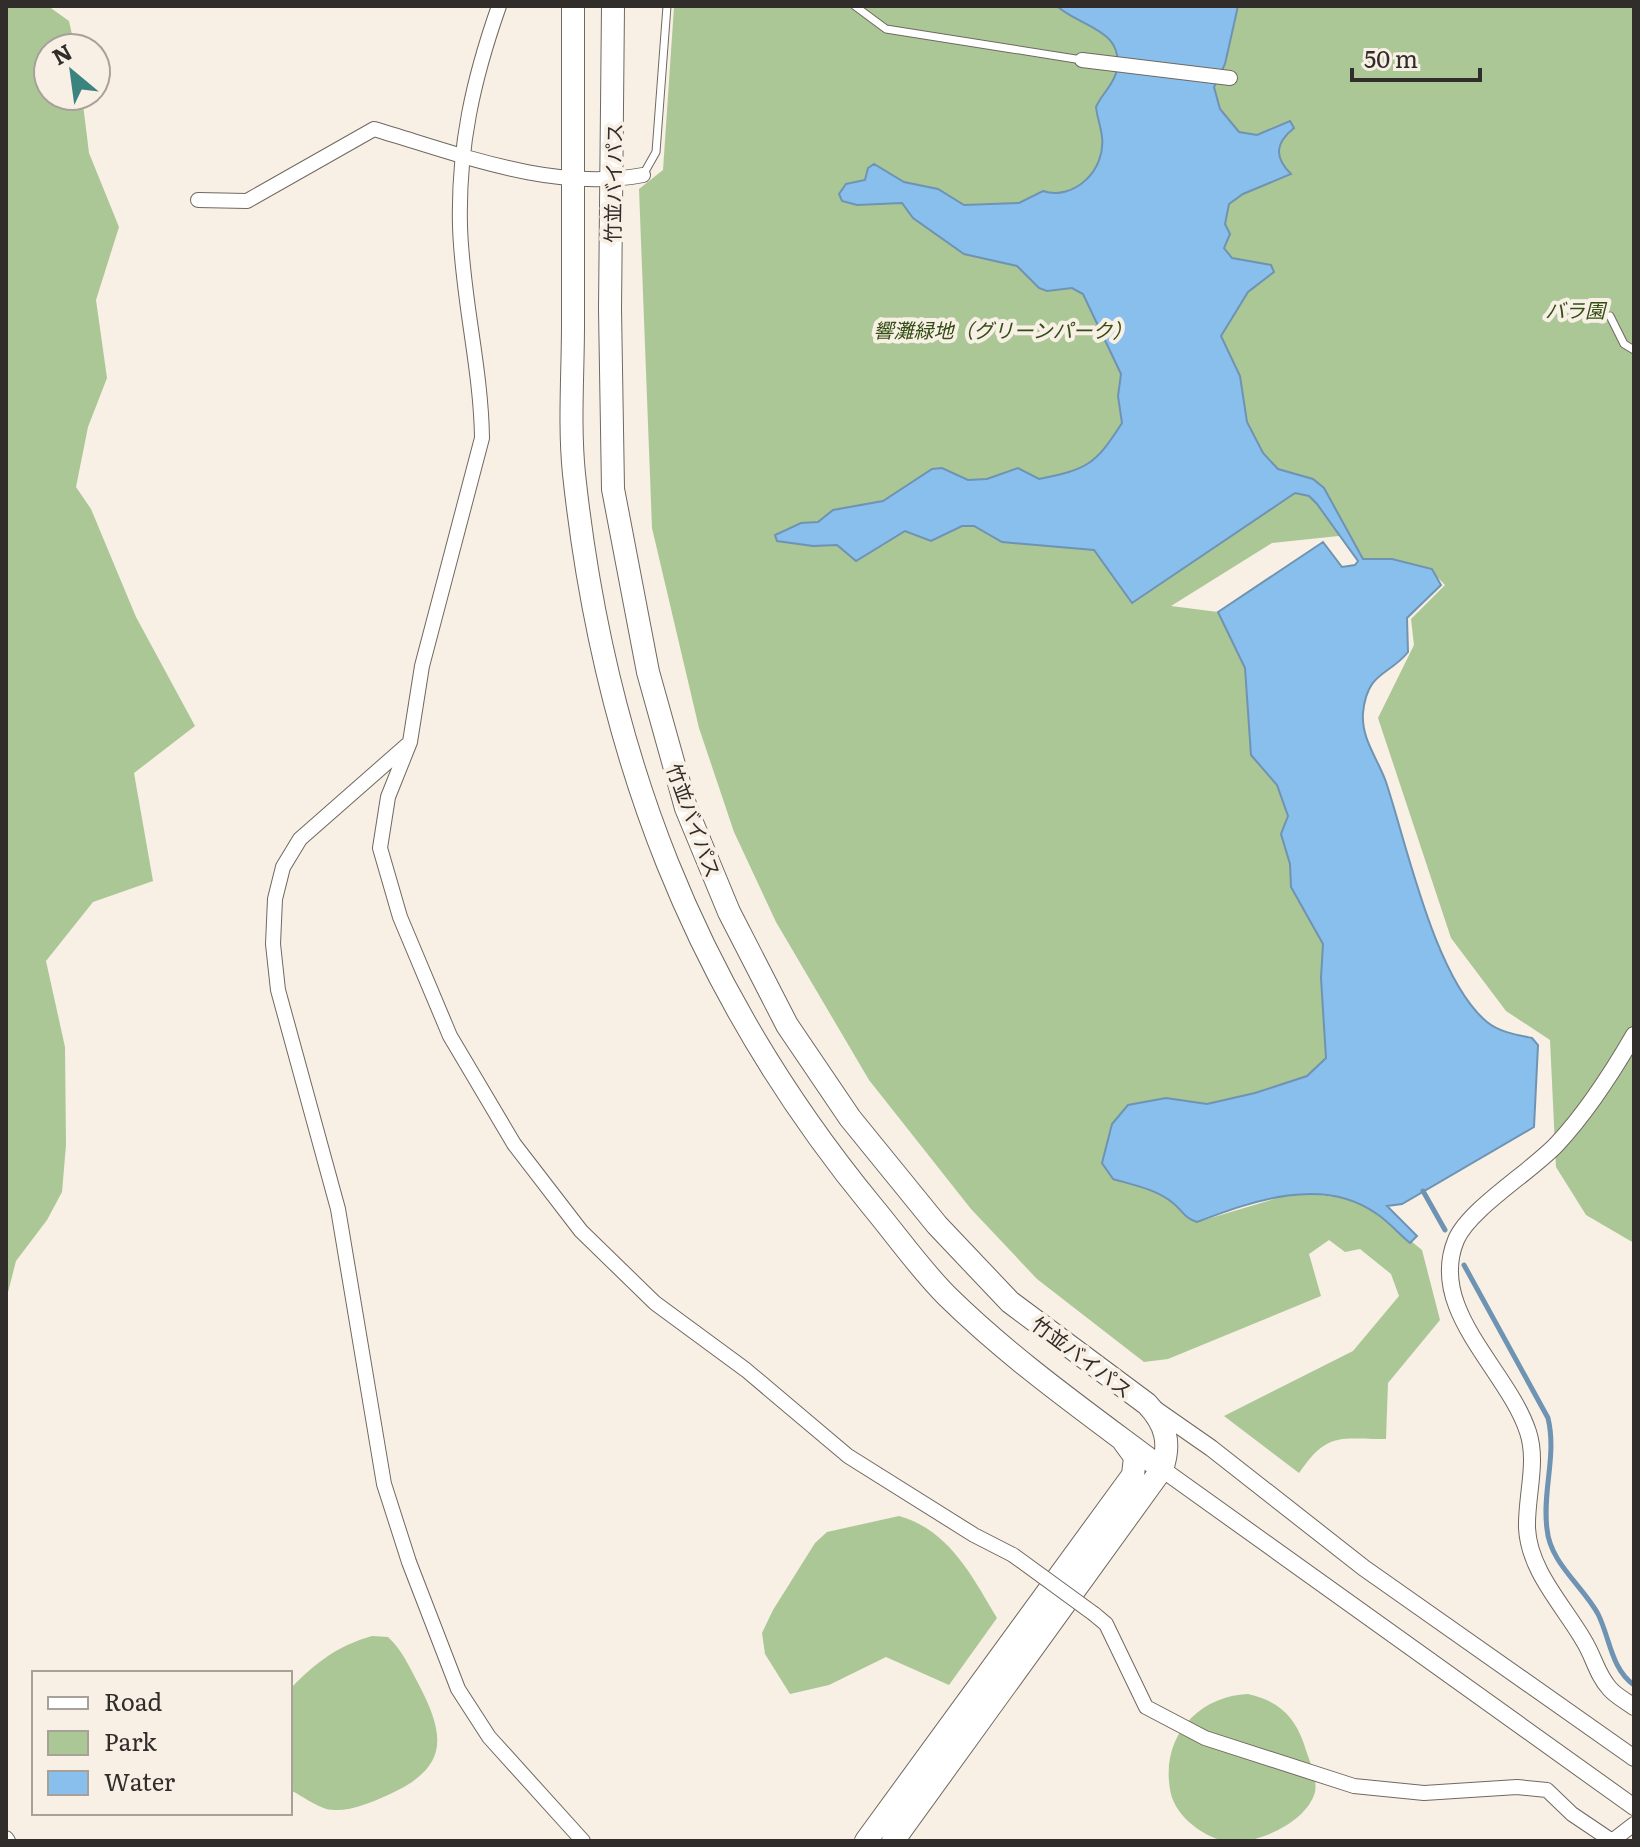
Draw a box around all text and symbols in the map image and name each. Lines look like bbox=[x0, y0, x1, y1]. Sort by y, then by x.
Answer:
north arrow bbox=[32, 32, 112, 112]
scale bar bbox=[1352, 32, 1480, 82]
text: N bbox=[46, 34, 78, 72]
text: 50 m bbox=[1364, 40, 1418, 75]
street label: 竹並バイパス bbox=[596, 123, 628, 243]
park label: バラ園 bbox=[1545, 294, 1608, 324]
park label: 響灘緑地（グリーンパーク） bbox=[874, 314, 1133, 344]
street label: 竹並バイパス bbox=[660, 759, 730, 881]
street label: 竹並バイパス bbox=[1026, 1308, 1140, 1404]
legend bbox=[32, 1671, 292, 1815]
text: Road bbox=[104, 1683, 163, 1718]
text: Park bbox=[104, 1723, 157, 1758]
text: Water bbox=[104, 1763, 176, 1798]

